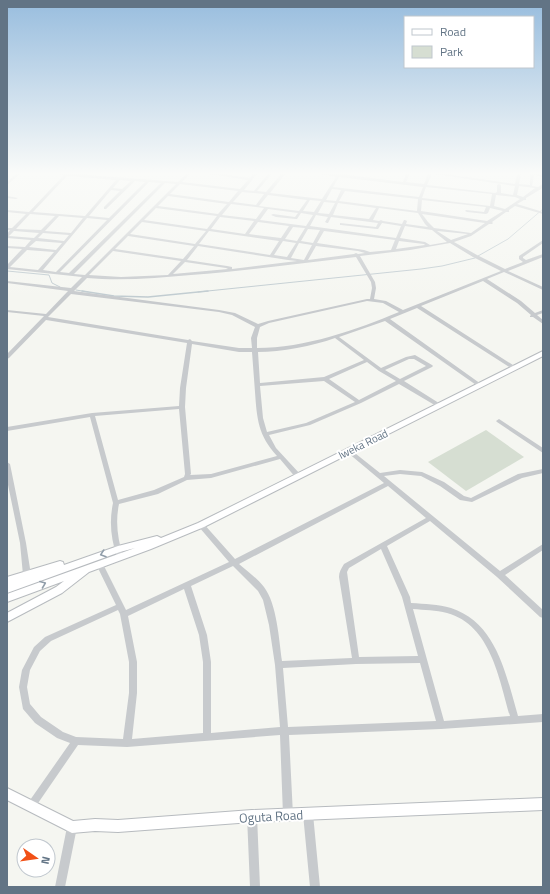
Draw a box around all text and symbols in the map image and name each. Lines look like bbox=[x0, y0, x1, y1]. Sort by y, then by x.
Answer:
legend bbox=[404, 16, 534, 68]
text: Road bbox=[440, 22, 466, 41]
text: Park bbox=[440, 42, 463, 61]
street label: Iweka Road bbox=[335, 425, 391, 463]
one-way arrow bbox=[100, 550, 107, 558]
one-way arrow bbox=[40, 581, 47, 589]
street label: Oguta Road bbox=[238, 804, 304, 828]
north arrow bbox=[16, 838, 56, 878]
text: N bbox=[37, 855, 54, 866]

